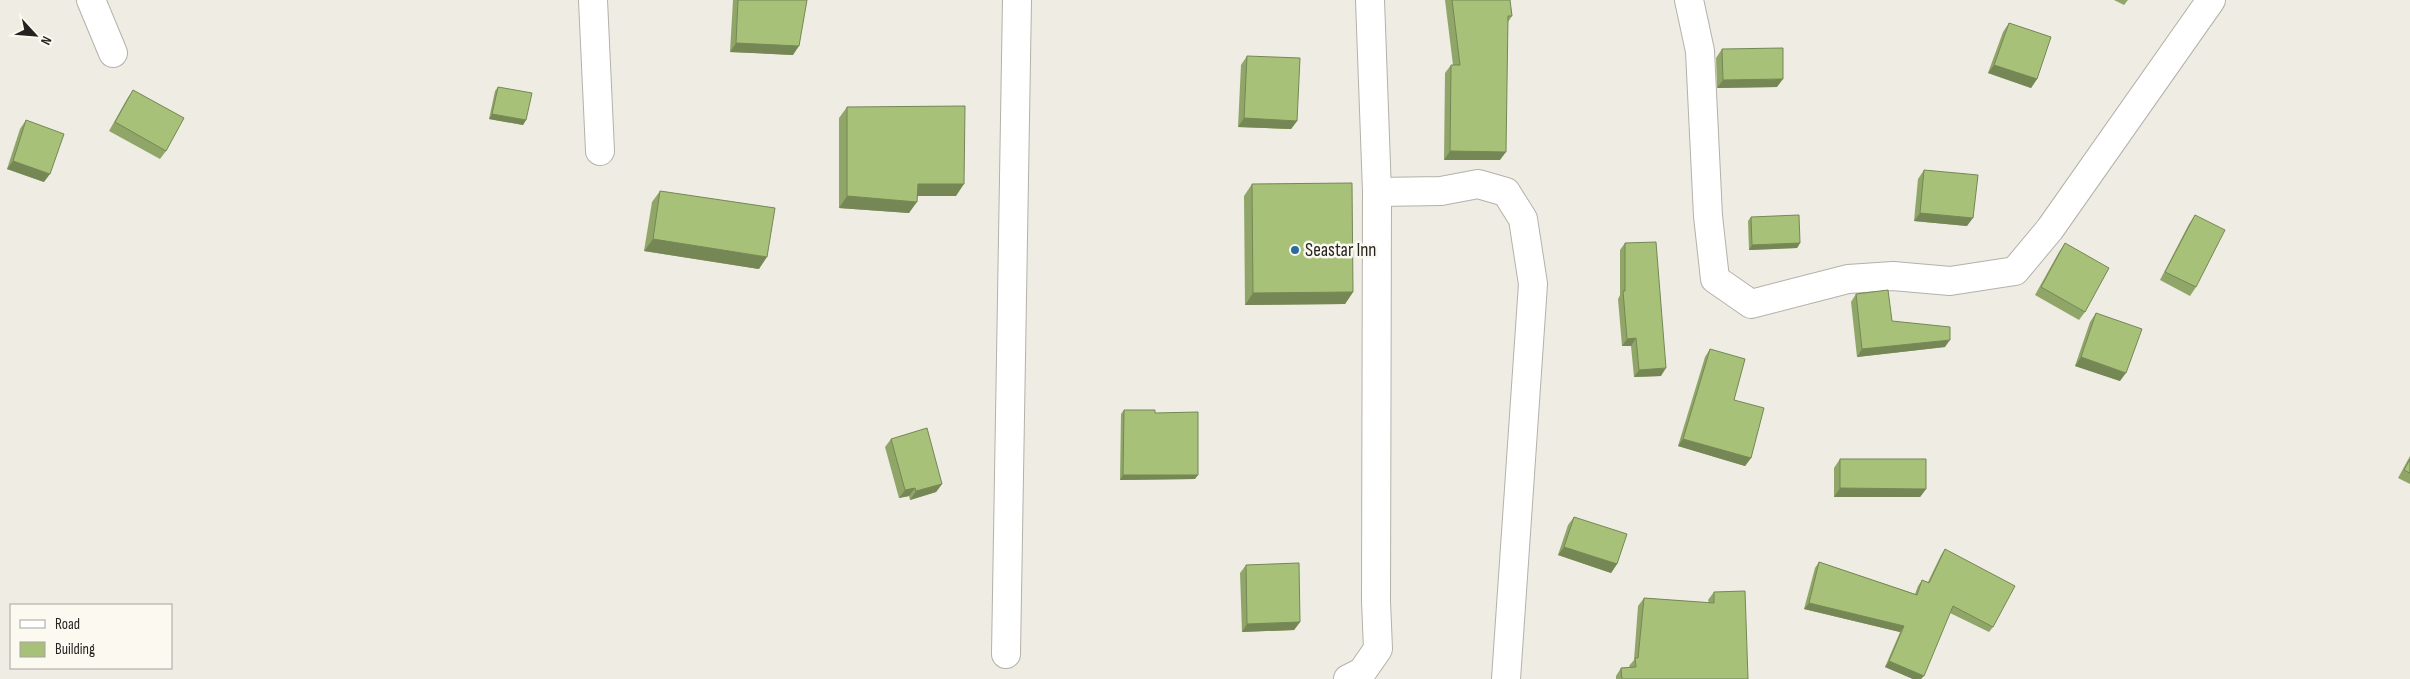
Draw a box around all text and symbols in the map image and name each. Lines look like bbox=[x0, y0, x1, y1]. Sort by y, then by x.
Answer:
north arrow bbox=[10, 10, 60, 60]
text: N bbox=[37, 33, 56, 48]
place label: Seastar Inn bbox=[1305, 239, 1377, 262]
marker: Seastar Inn bbox=[1289, 244, 1301, 256]
legend bbox=[10, 604, 172, 669]
text: Road bbox=[55, 615, 80, 634]
text: Building bbox=[55, 640, 95, 659]

